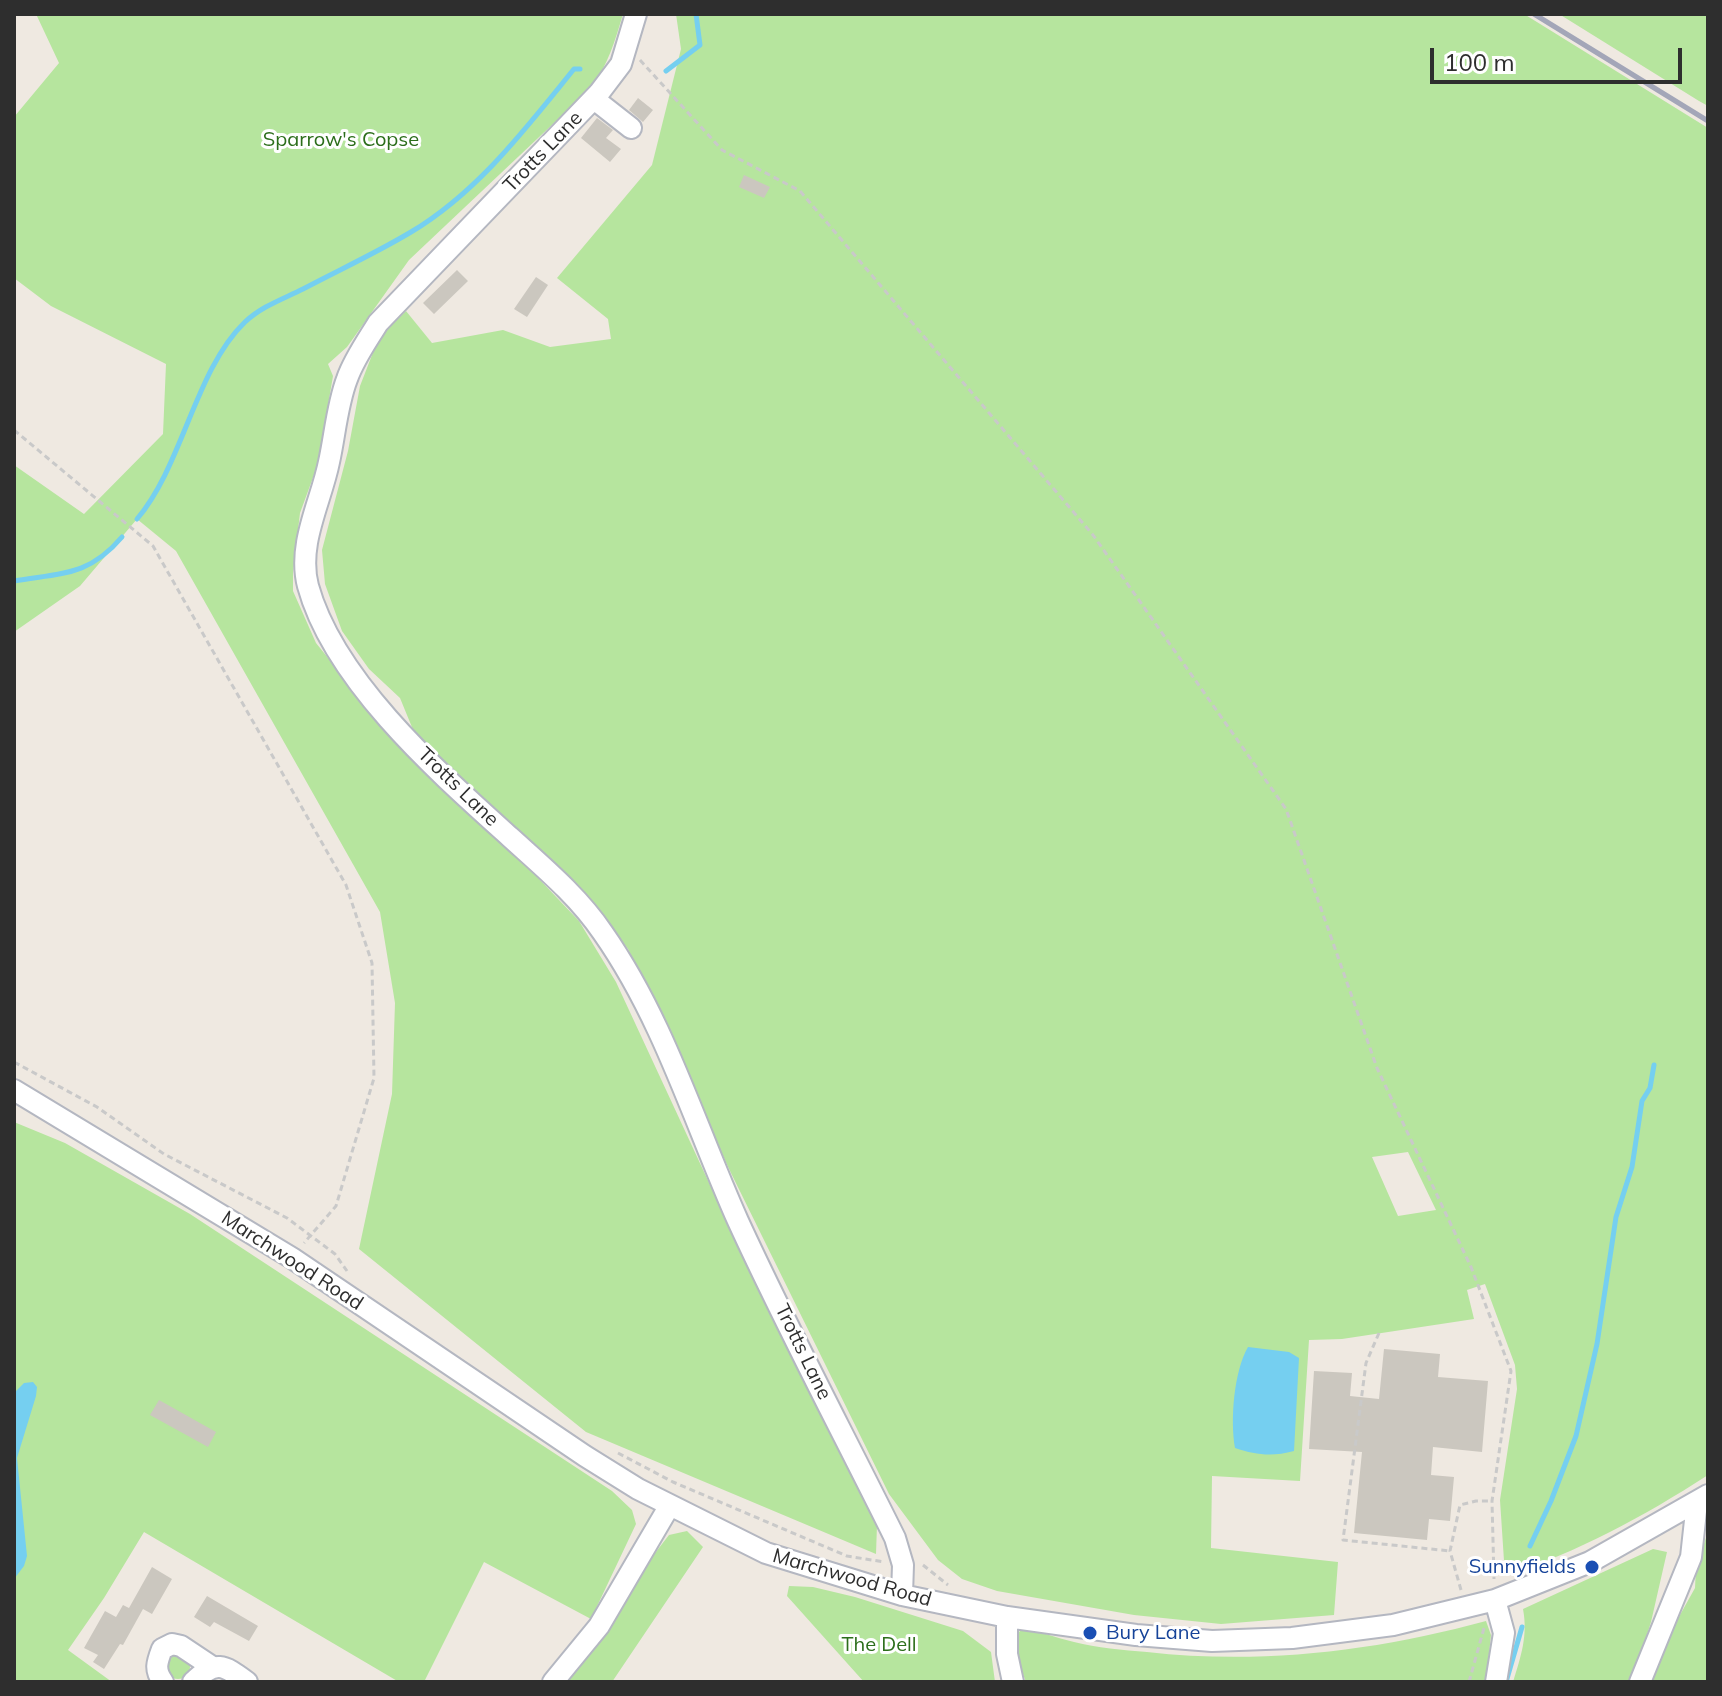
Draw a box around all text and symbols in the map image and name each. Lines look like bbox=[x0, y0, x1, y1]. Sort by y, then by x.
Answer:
scale bar bbox=[1434, 32, 1686, 82]
text: 100 m bbox=[1444, 47, 1515, 77]
street label: Trotts Lane bbox=[498, 106, 588, 198]
park label: Sparrow's Copse bbox=[263, 128, 419, 152]
street label: Trotts Lane bbox=[412, 742, 504, 832]
street label: Marchwood Road bbox=[217, 1206, 367, 1316]
street label: Trotts Lane bbox=[770, 1300, 836, 1404]
street label: Marchwood Road bbox=[770, 1544, 934, 1612]
place label: Sunnyfields bbox=[1469, 1555, 1576, 1579]
marker: Sunnyfields bbox=[1583, 1558, 1601, 1576]
place label: Bury Lane bbox=[1106, 1621, 1200, 1645]
marker: Bury Lane bbox=[1081, 1624, 1099, 1642]
park label: The Dell bbox=[841, 1633, 917, 1657]

